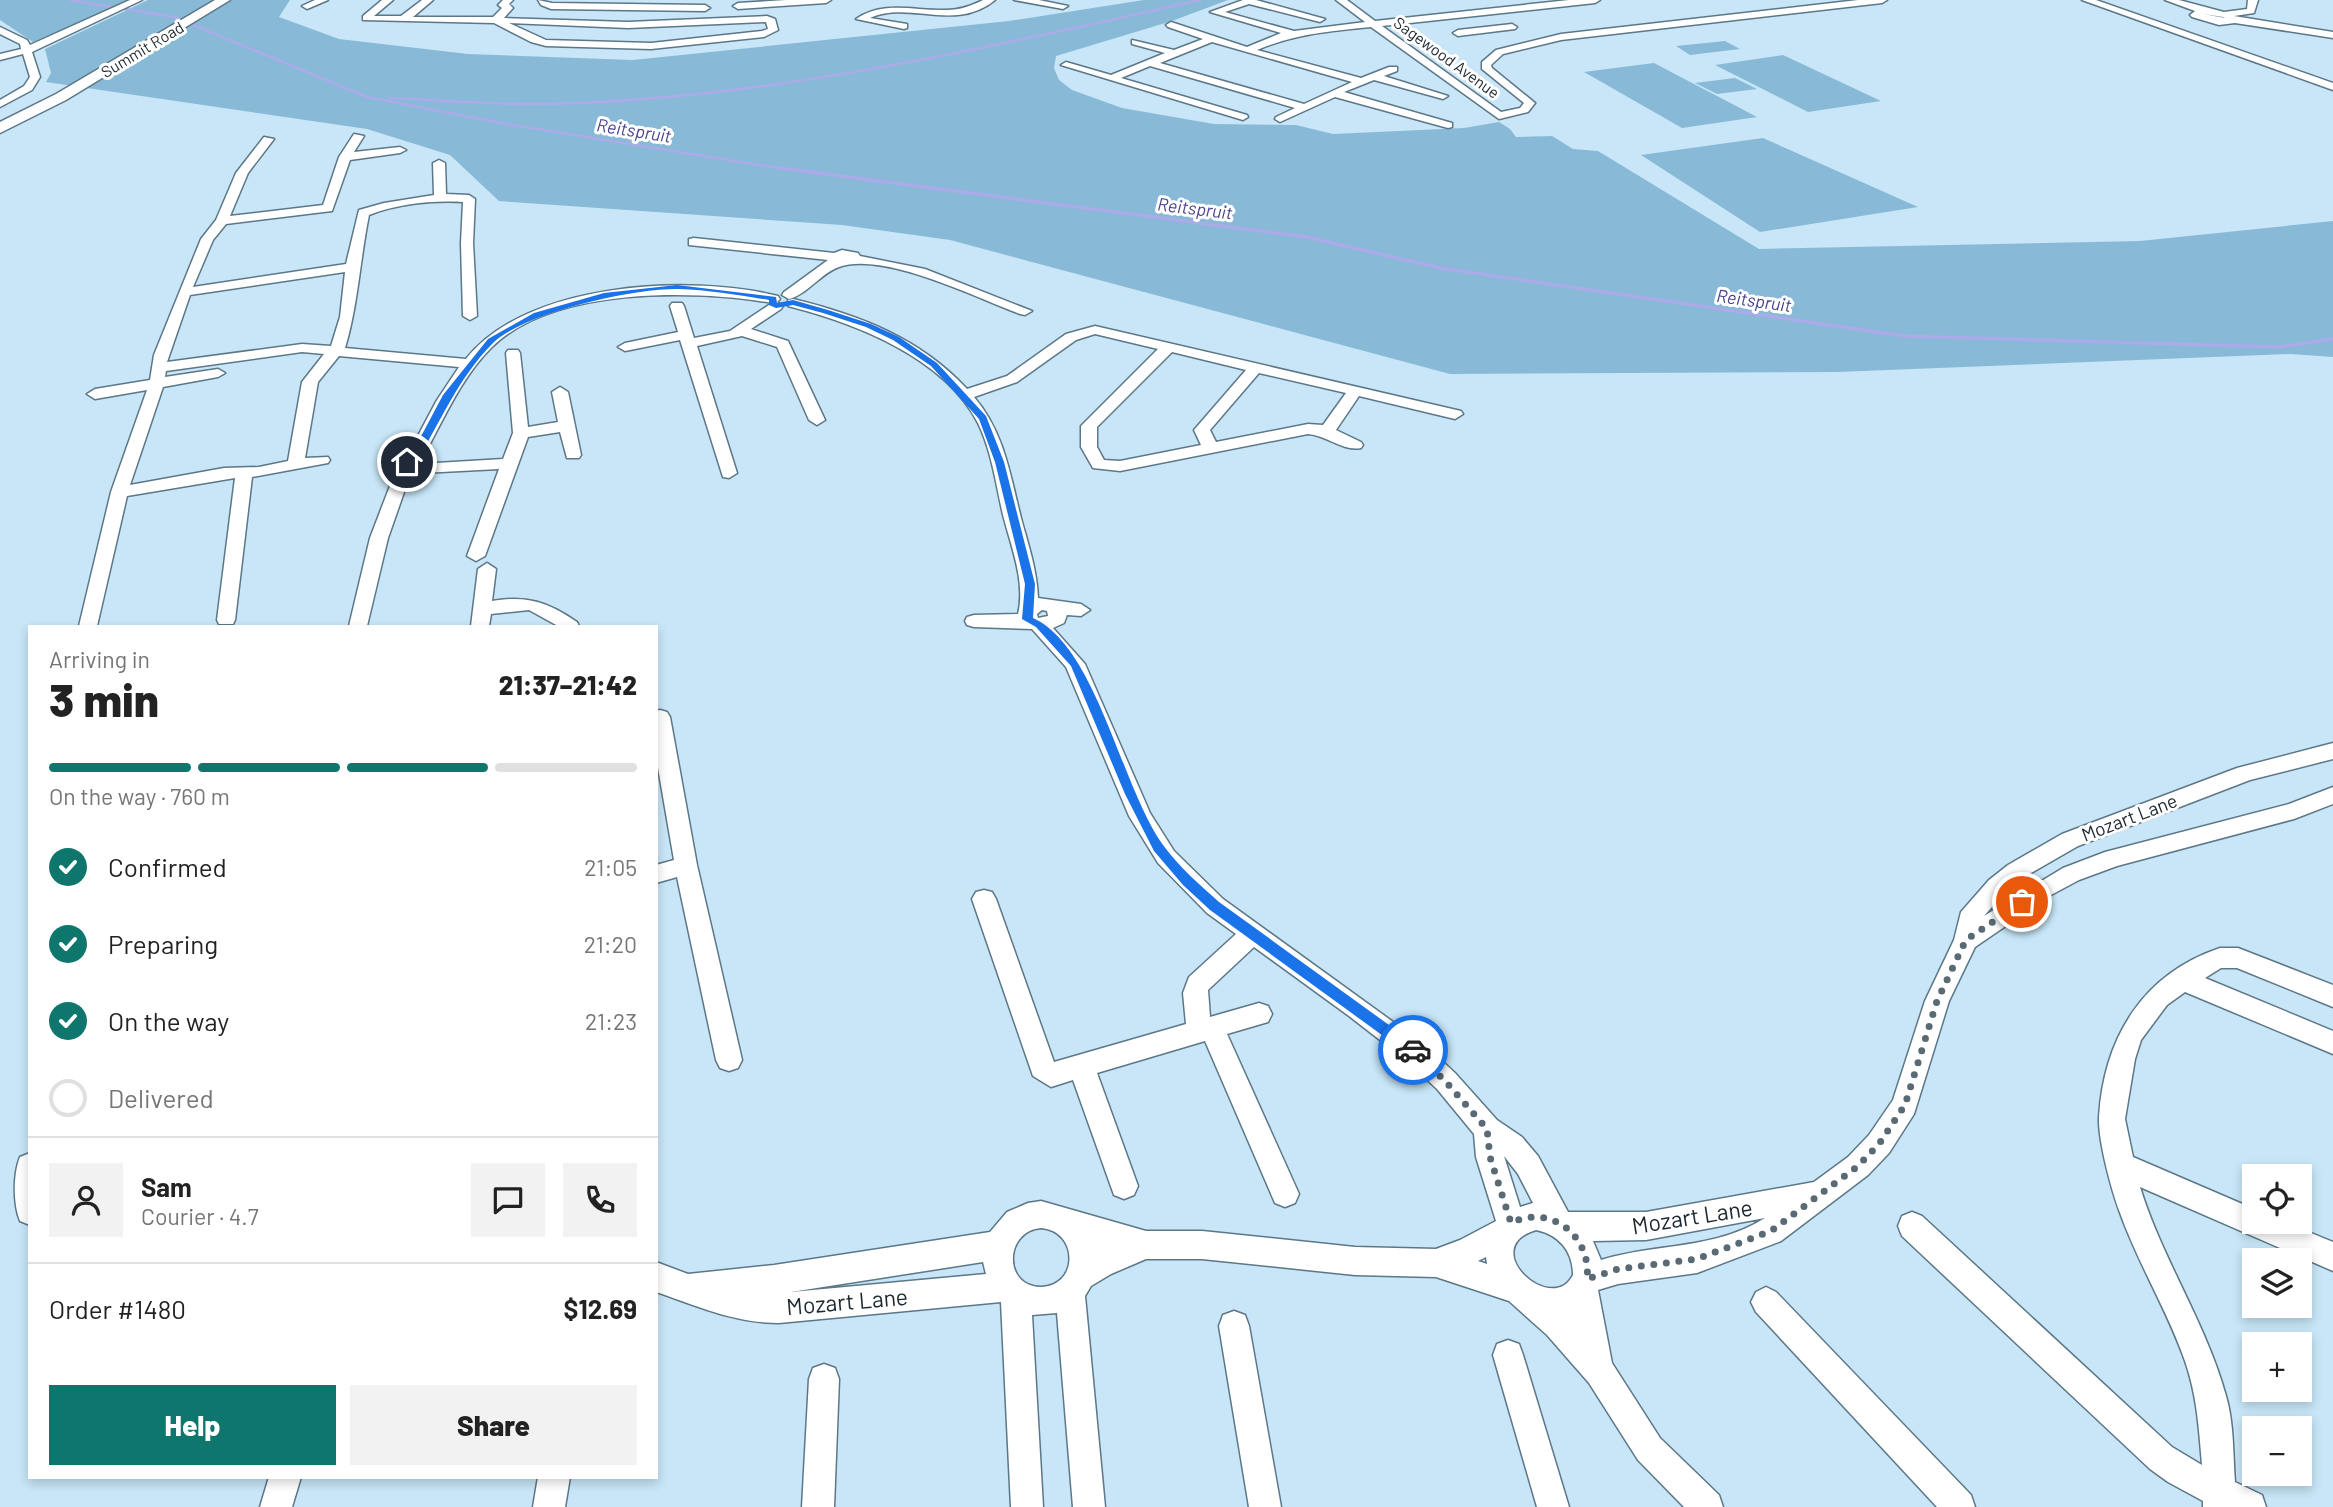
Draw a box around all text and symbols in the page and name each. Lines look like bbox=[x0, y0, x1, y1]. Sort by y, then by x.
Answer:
street label: Sagewood Avenue bbox=[1391, 12, 1503, 102]
street label: Summit Road bbox=[97, 17, 187, 81]
water label: Reitspruit bbox=[595, 113, 674, 147]
water label: Reitspruit bbox=[1156, 192, 1234, 224]
water label: Reitspruit bbox=[1715, 284, 1793, 316]
pin bbox=[377, 432, 437, 492]
icon: home bbox=[388, 443, 426, 481]
text: Arriving in bbox=[49, 645, 150, 673]
text: 21:37–21:42 bbox=[499, 669, 637, 700]
text: 3 min bbox=[49, 671, 159, 726]
text: On the way · 760 m bbox=[49, 782, 230, 810]
street label: Mozart Lane bbox=[2078, 788, 2180, 846]
icon: check bbox=[49, 848, 87, 886]
text: Confirmed bbox=[108, 851, 227, 882]
text: 21:05 bbox=[584, 853, 637, 881]
pin bbox=[1992, 872, 2052, 932]
icon: bag bbox=[2003, 883, 2041, 921]
icon: check bbox=[49, 925, 87, 963]
text: Preparing bbox=[108, 928, 218, 959]
text: 21:20 bbox=[584, 930, 637, 958]
icon: check bbox=[49, 1002, 87, 1040]
text: On the way bbox=[108, 1005, 229, 1036]
text: 21:23 bbox=[585, 1007, 637, 1035]
courier bbox=[1378, 1015, 1448, 1085]
icon: car bbox=[1394, 1031, 1432, 1069]
text: Delivered bbox=[108, 1082, 214, 1113]
button: person bbox=[49, 1163, 123, 1237]
button: chat bbox=[471, 1163, 545, 1237]
button: phone bbox=[563, 1163, 637, 1237]
map controls bbox=[2242, 1164, 2312, 1486]
button: locate bbox=[2242, 1164, 2312, 1234]
text: Sam bbox=[141, 1171, 192, 1202]
street label: Mozart Lane bbox=[1630, 1193, 1754, 1239]
text: Courier · 4.7 bbox=[141, 1202, 259, 1230]
button: layers bbox=[2242, 1248, 2312, 1318]
street label: Mozart Lane bbox=[785, 1282, 909, 1320]
text: Order #1480 bbox=[49, 1293, 186, 1324]
text: $12.69 bbox=[564, 1293, 637, 1324]
button: + bbox=[2242, 1332, 2312, 1402]
button: Help bbox=[49, 1385, 336, 1465]
button: Share bbox=[350, 1385, 637, 1465]
button: − bbox=[2242, 1416, 2312, 1486]

